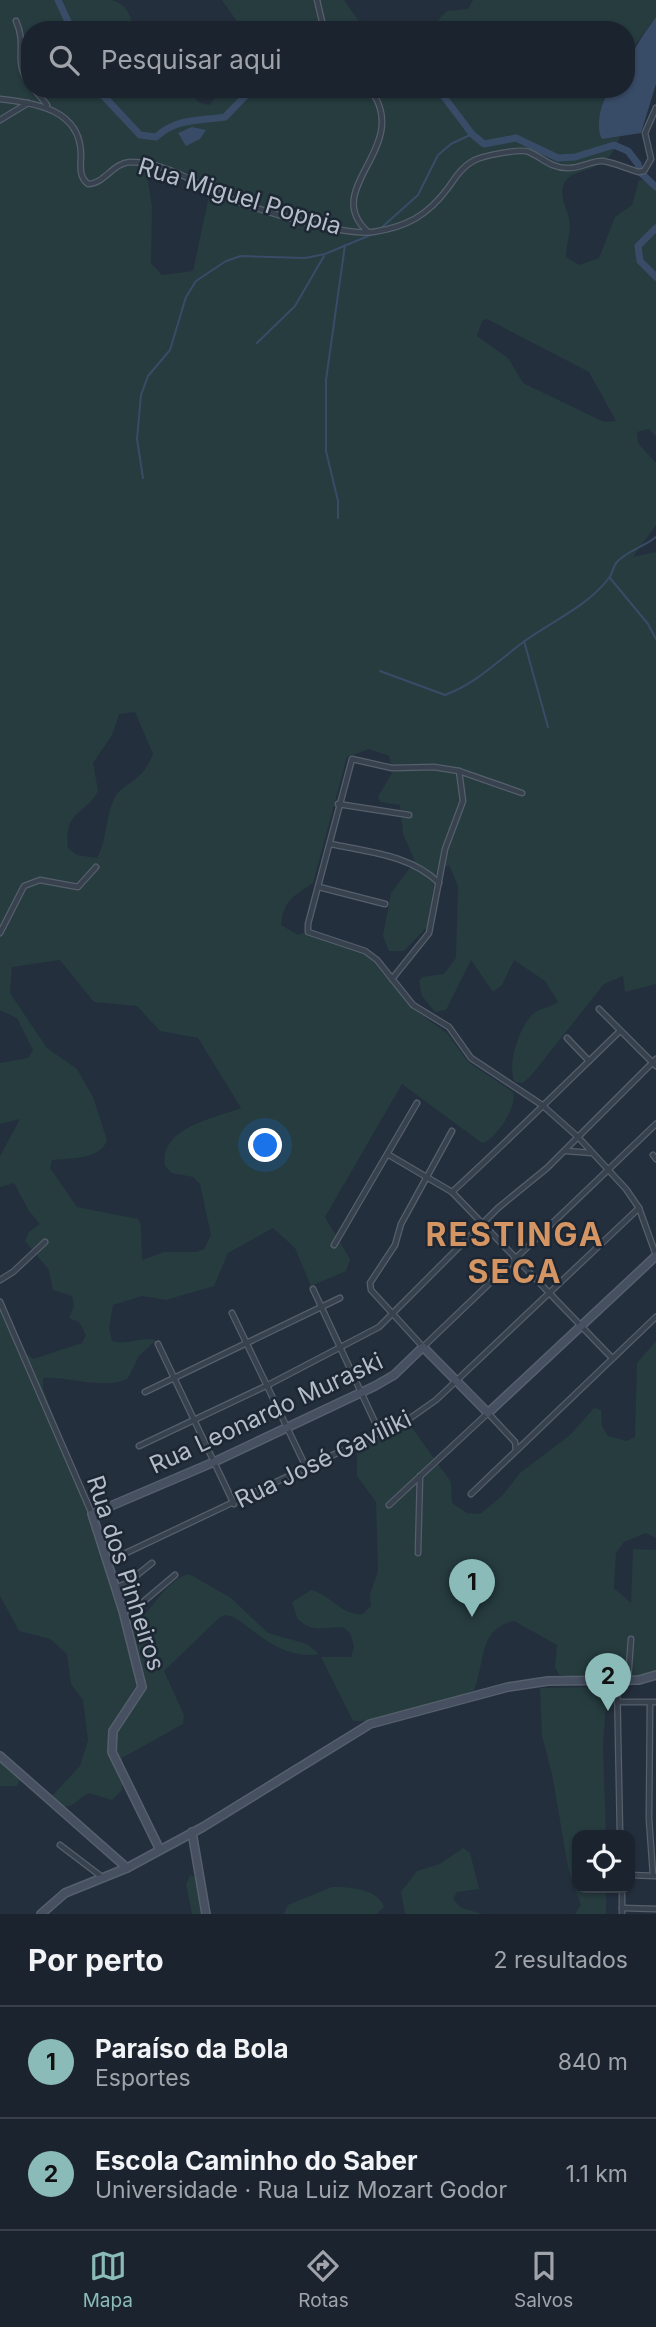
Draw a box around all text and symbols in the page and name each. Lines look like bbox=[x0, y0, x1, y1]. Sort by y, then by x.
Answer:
search box bbox=[21, 21, 635, 98]
icon: search bbox=[45, 41, 83, 79]
text: Pesquisar aqui bbox=[101, 44, 282, 75]
street label: Rua Miguel Poppia bbox=[135, 151, 345, 241]
your location bbox=[248, 1128, 282, 1162]
district label: RESTINGA SECA bbox=[425, 1215, 605, 1291]
street label: Rua Leonardo Muraski bbox=[145, 1346, 387, 1480]
street label: Rua José Gaviliki bbox=[230, 1404, 416, 1514]
street label: Rua dos Pinheiros bbox=[81, 1472, 171, 1674]
pin: 1 bbox=[449, 1559, 495, 1617]
pin: 2 bbox=[585, 1653, 631, 1711]
map controls bbox=[572, 1830, 635, 1893]
button: locate bbox=[572, 1830, 635, 1893]
text: Por perto bbox=[28, 1942, 164, 1978]
text: 2 resultados bbox=[494, 1946, 628, 1974]
text: Paraíso da Bola bbox=[95, 2033, 289, 2064]
text: 1 bbox=[46, 2048, 56, 2076]
text: 840 m bbox=[558, 2048, 628, 2076]
text: Esportes bbox=[95, 2064, 191, 2092]
text: Escola Caminho do Saber bbox=[95, 2145, 418, 2176]
text: 2 bbox=[44, 2160, 58, 2188]
text: 1.1 km bbox=[565, 2160, 628, 2188]
text: Universidade · Rua Luiz Mozart Godor bbox=[95, 2176, 507, 2204]
tab: Mapa bbox=[83, 2247, 133, 2312]
tab: Rotas bbox=[298, 2247, 349, 2312]
tab: Salvos bbox=[514, 2247, 573, 2312]

